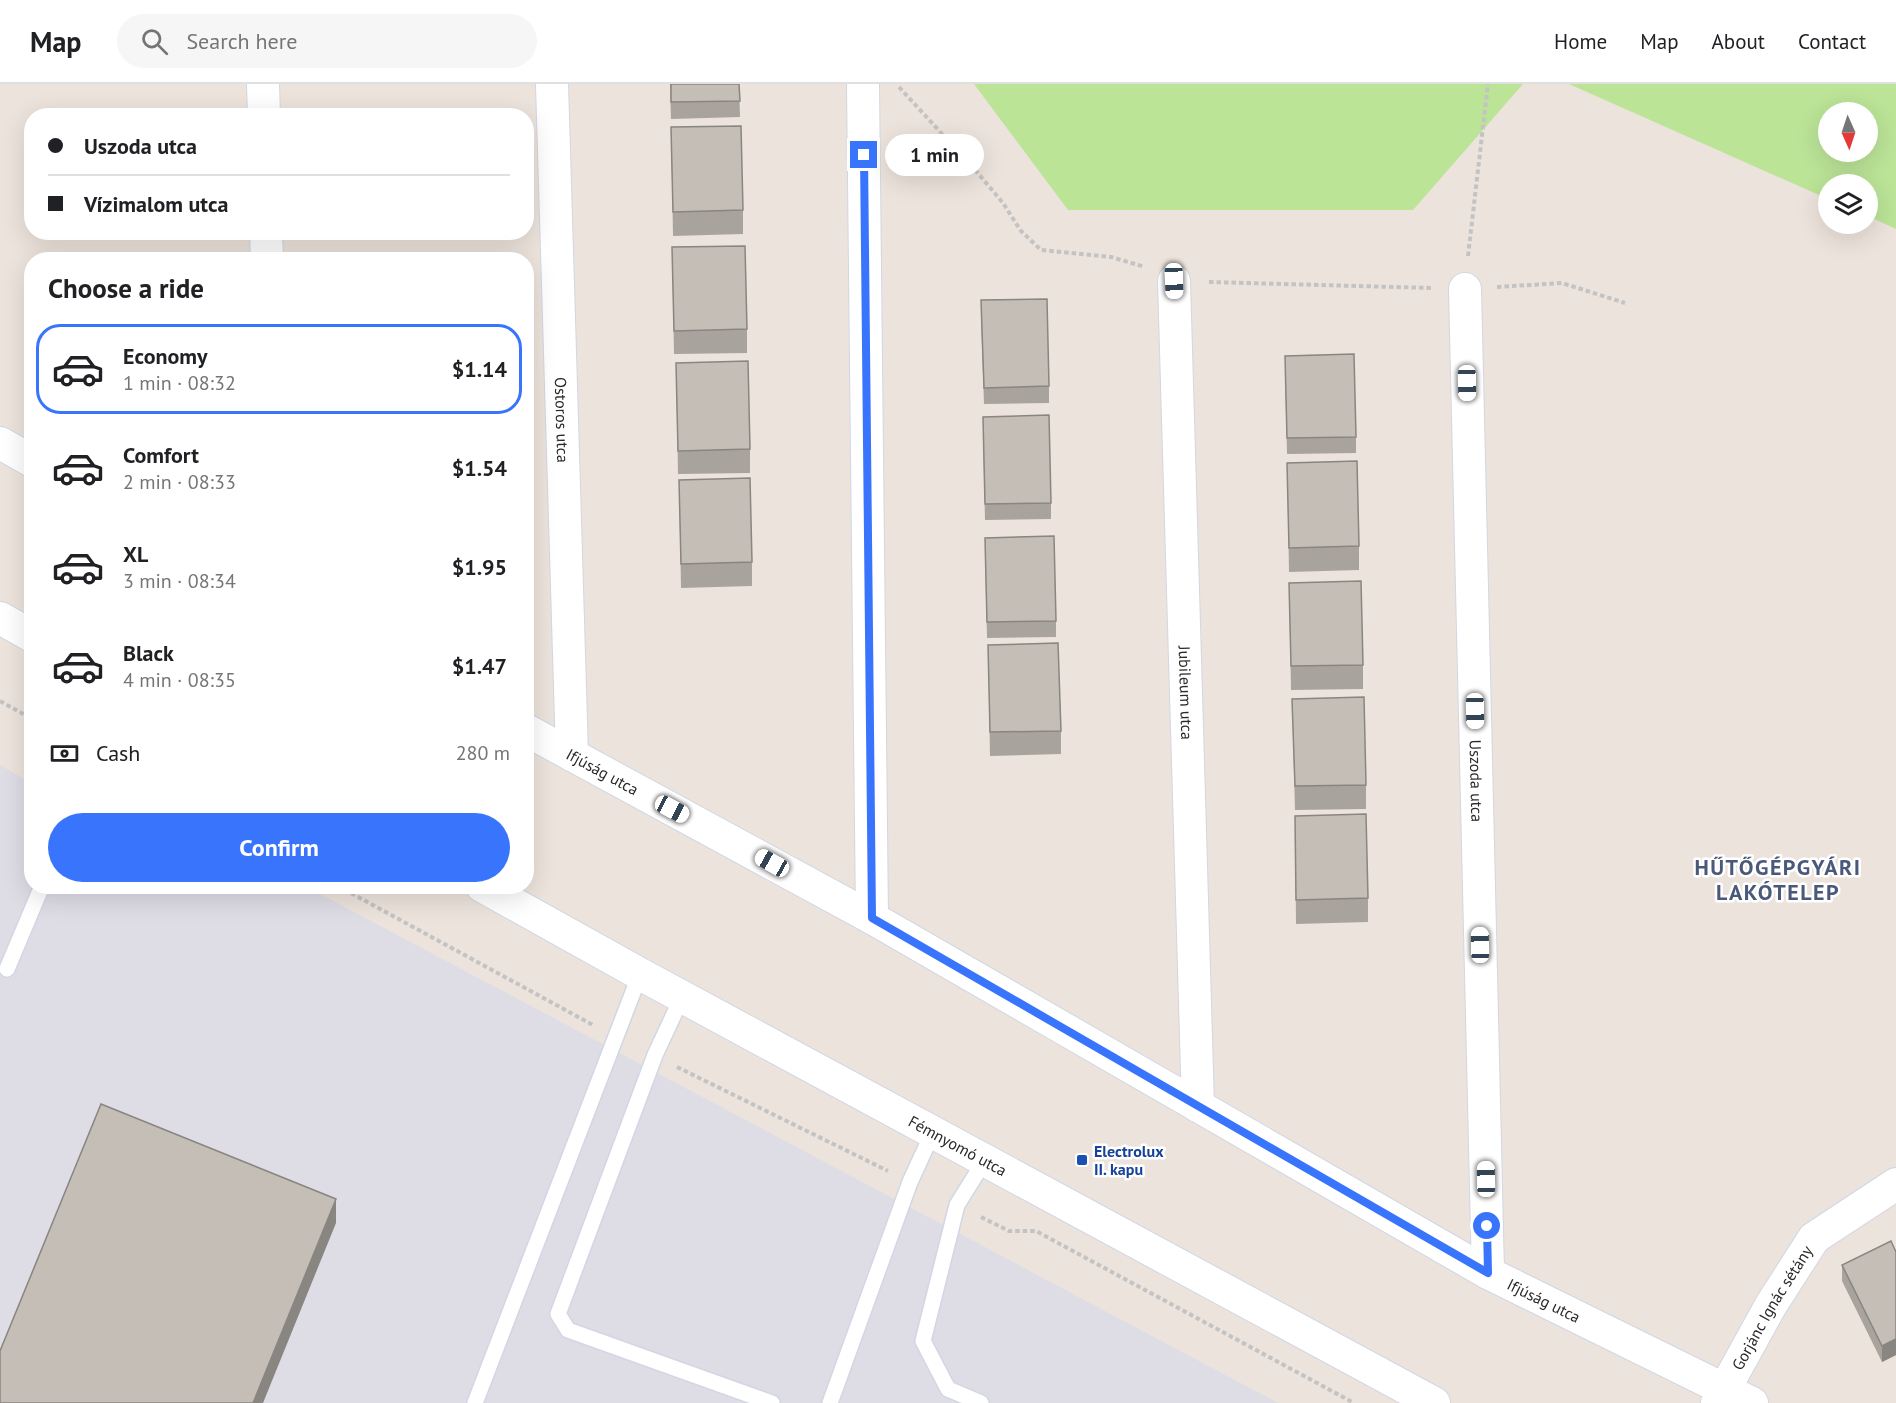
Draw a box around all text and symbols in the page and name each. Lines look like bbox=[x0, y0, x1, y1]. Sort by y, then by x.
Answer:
search box bbox=[117, 14, 537, 68]
text: Map bbox=[30, 23, 81, 60]
icon: search bbox=[138, 25, 171, 58]
text: Search here bbox=[186, 27, 297, 55]
text: Home bbox=[1554, 28, 1607, 55]
text: Map bbox=[1640, 28, 1679, 55]
text: About bbox=[1712, 28, 1765, 55]
text: Contact bbox=[1798, 28, 1866, 55]
north arrow bbox=[1818, 102, 1878, 162]
map controls bbox=[1818, 102, 1878, 234]
text: Uszoda utca bbox=[84, 132, 197, 160]
callout: 1 min bbox=[885, 134, 984, 176]
route end bbox=[850, 141, 877, 168]
text: 1 min bbox=[910, 142, 959, 168]
button: layers bbox=[1818, 174, 1878, 234]
text: Vízimalom utca bbox=[84, 190, 228, 218]
car bbox=[1164, 263, 1184, 299]
text: Choose a ride bbox=[48, 271, 204, 305]
icon: car bbox=[51, 342, 105, 396]
text: Economy bbox=[123, 342, 207, 370]
text: $1.14 bbox=[452, 355, 507, 383]
car bbox=[1458, 365, 1476, 401]
text: 1 min · 08:32 bbox=[123, 370, 236, 396]
street label: Ostoros utca bbox=[551, 377, 573, 463]
icon: car bbox=[51, 441, 105, 495]
text: Comfort bbox=[123, 441, 199, 469]
text: $1.54 bbox=[452, 454, 507, 482]
text: 2 min · 08:33 bbox=[123, 469, 236, 495]
icon: car bbox=[51, 540, 105, 594]
text: XL bbox=[123, 540, 148, 568]
text: $1.95 bbox=[452, 553, 507, 581]
text: 3 min · 08:34 bbox=[123, 568, 236, 594]
icon: car bbox=[51, 639, 105, 693]
text: Black bbox=[123, 639, 174, 667]
street label: Jubileum utca bbox=[1175, 645, 1197, 740]
text: $1.47 bbox=[452, 652, 507, 680]
text: 4 min · 08:35 bbox=[123, 667, 236, 693]
car bbox=[1466, 693, 1484, 729]
icon: cash bbox=[48, 737, 81, 770]
text: Cash bbox=[96, 739, 140, 767]
street label: Uszoda utca bbox=[1466, 739, 1487, 822]
text: 280 m bbox=[456, 740, 510, 766]
street label: Ifjúság utca bbox=[563, 744, 642, 799]
car bbox=[652, 793, 692, 825]
button: Confirm bbox=[48, 813, 510, 882]
car bbox=[752, 846, 792, 880]
district label: HŰTŐGÉPGYÁRI LAKÓTELEP bbox=[1694, 853, 1862, 906]
car bbox=[1471, 927, 1489, 963]
street label: Fémnyomó utca bbox=[905, 1111, 1010, 1180]
place label: Electrolux II. kapu bbox=[1094, 1141, 1164, 1179]
marker: Electrolux II. kapu bbox=[1075, 1153, 1089, 1167]
car bbox=[1477, 1161, 1495, 1197]
route start bbox=[1473, 1212, 1500, 1239]
street label: Gorjánc Ignác sétány bbox=[1727, 1241, 1817, 1373]
street label: Ifjúság utca bbox=[1504, 1274, 1584, 1327]

